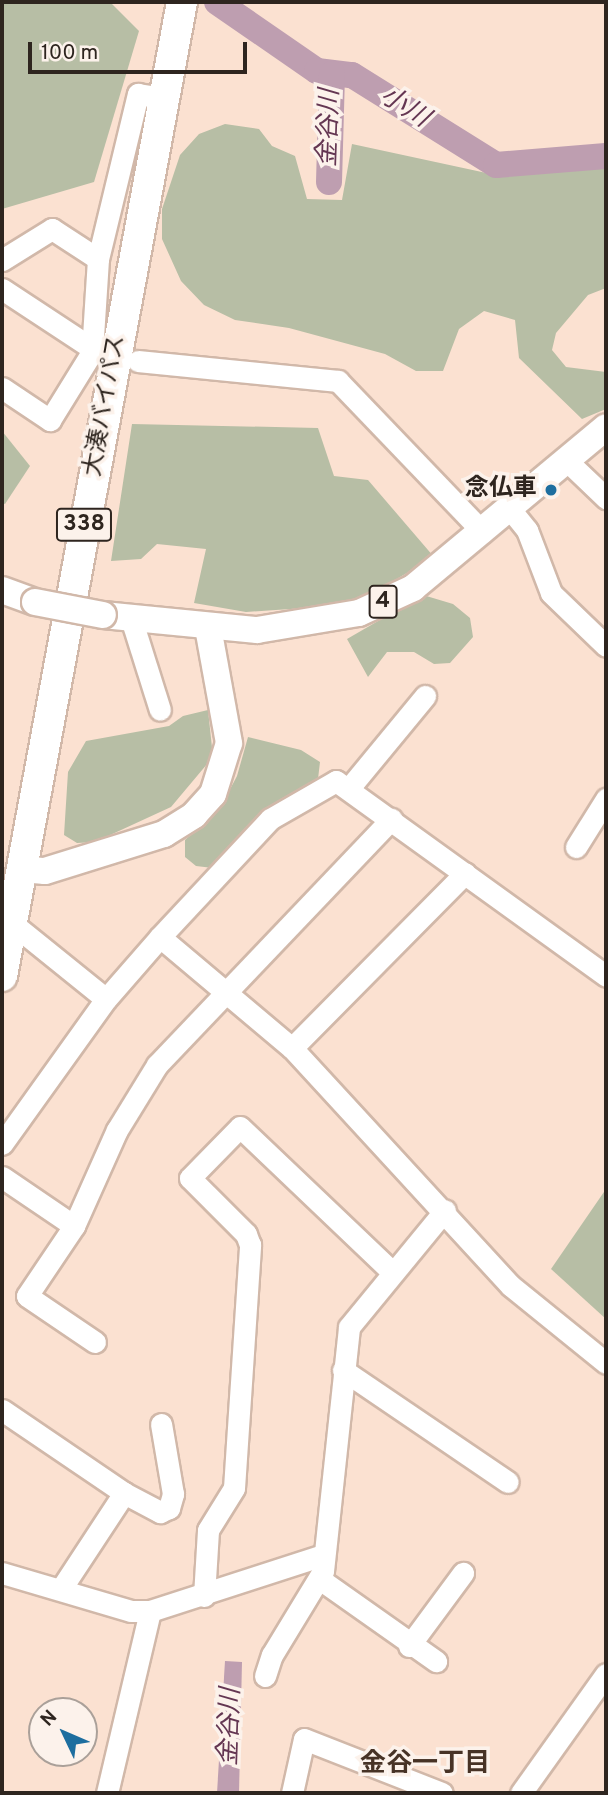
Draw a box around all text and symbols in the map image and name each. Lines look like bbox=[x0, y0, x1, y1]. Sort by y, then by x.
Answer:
scale bar bbox=[32, 28, 250, 72]
text: 100 m bbox=[41, 40, 98, 67]
water label: 小川 bbox=[374, 81, 434, 135]
water label: 金谷川 bbox=[313, 88, 347, 168]
street label: 大湊バイパス bbox=[79, 333, 133, 479]
place label: 念仏車 bbox=[465, 476, 537, 504]
marker: 念仏車 bbox=[543, 482, 559, 498]
road number: 338 bbox=[54, 505, 114, 544]
road number: 4 bbox=[367, 582, 399, 622]
water label: 金谷川 bbox=[214, 1687, 248, 1767]
north arrow bbox=[28, 1697, 98, 1767]
text: N bbox=[36, 1706, 63, 1732]
district label: 金谷一丁目 bbox=[360, 1749, 490, 1781]

